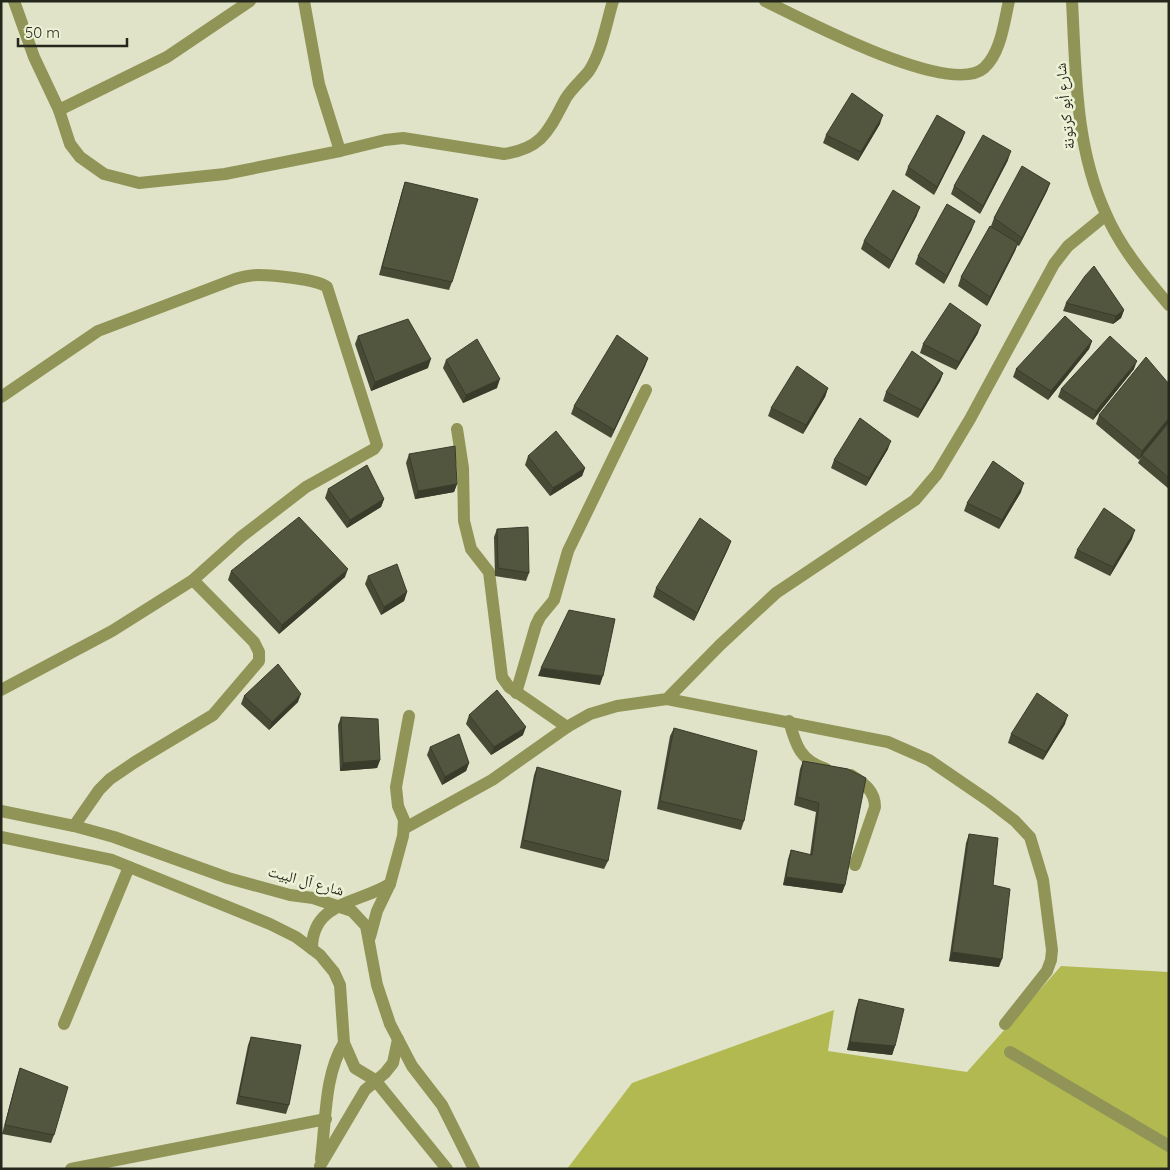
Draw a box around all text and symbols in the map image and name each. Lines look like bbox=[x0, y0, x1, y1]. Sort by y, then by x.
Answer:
scale bar bbox=[18, 15, 126, 47]
text: 50 m bbox=[25, 23, 60, 42]
street label: شارع أبو كرتونة bbox=[1051, 62, 1079, 150]
street label: شارع آل البيت bbox=[266, 861, 346, 901]

